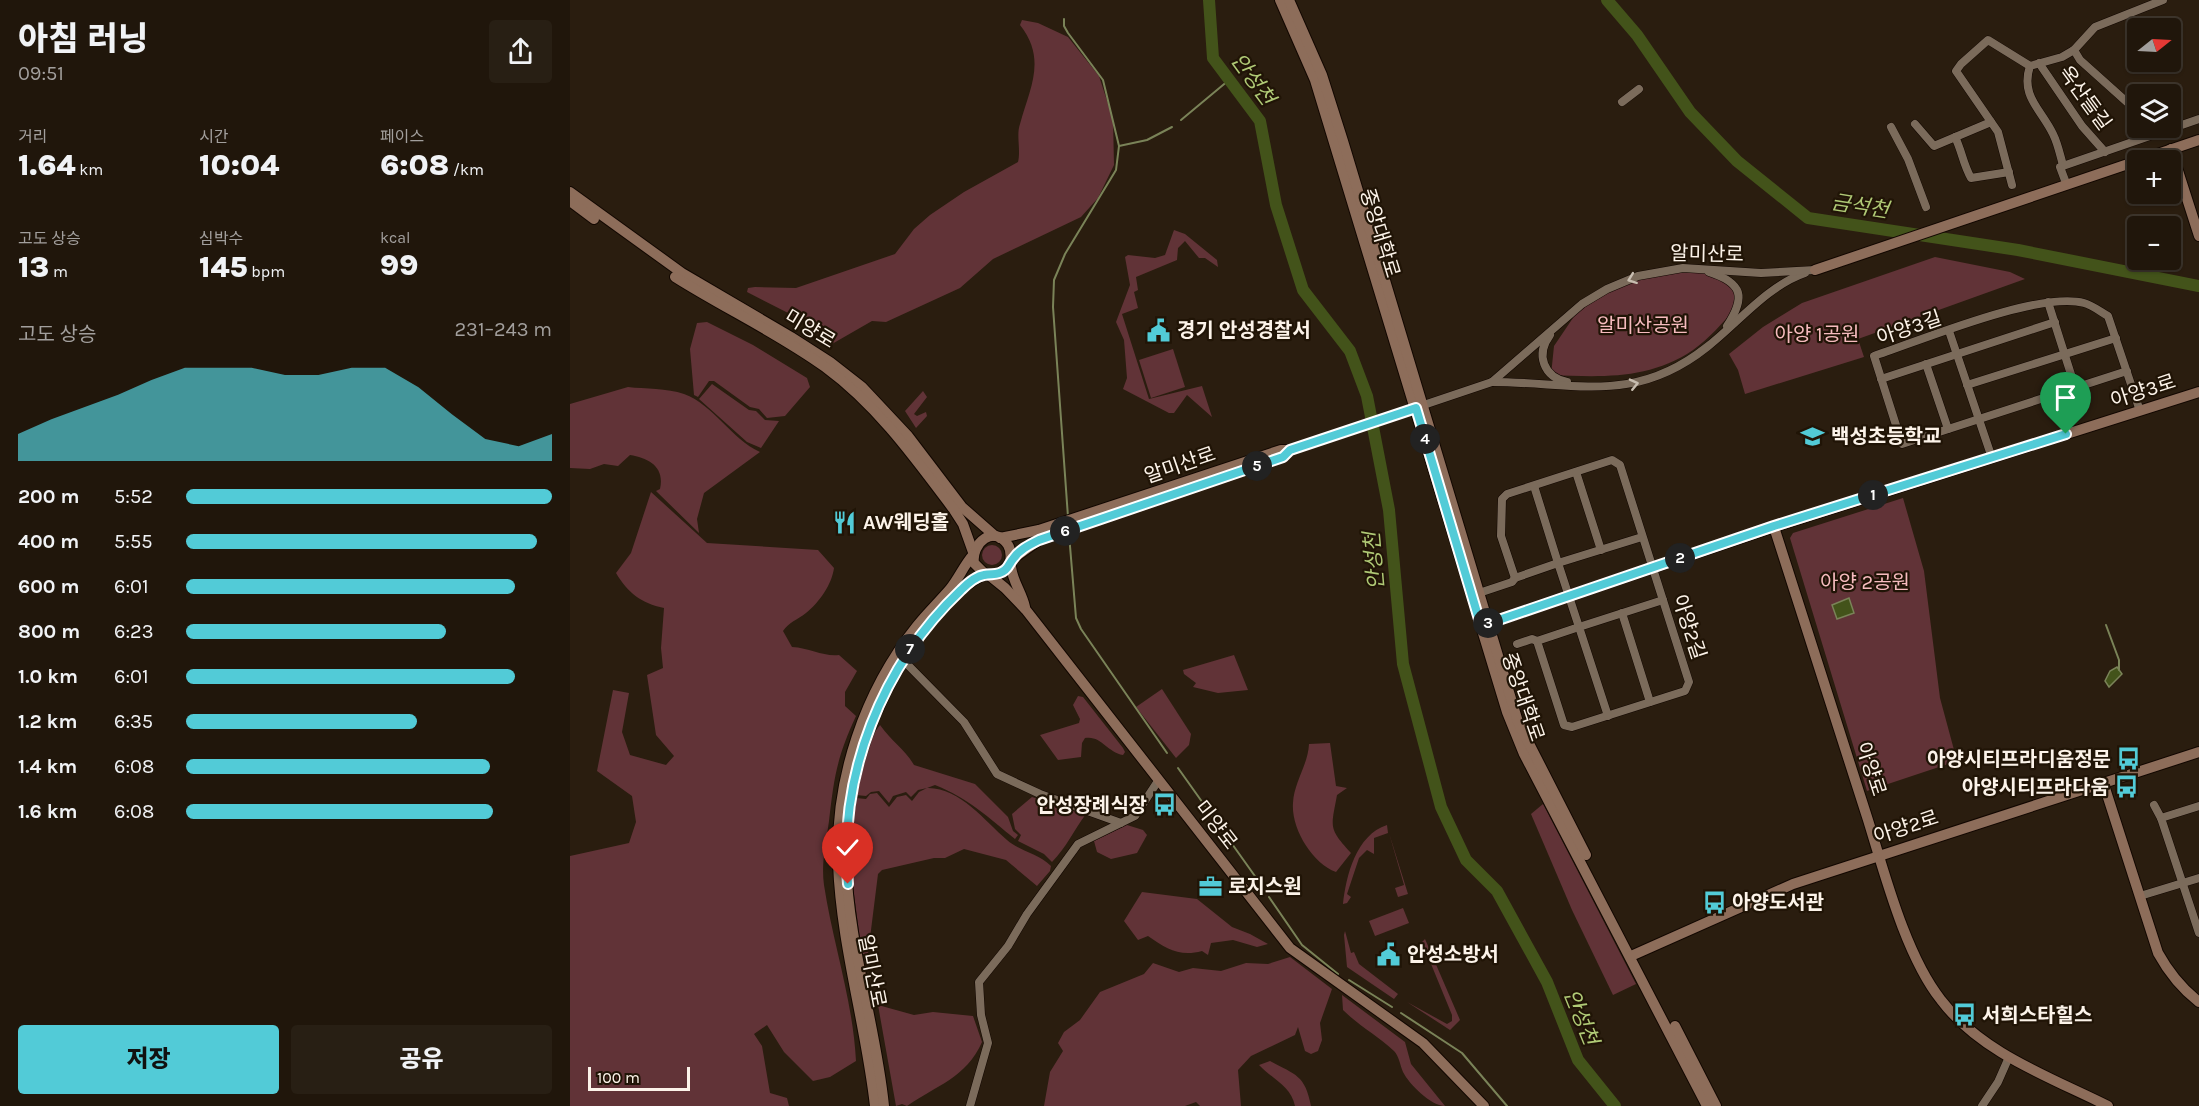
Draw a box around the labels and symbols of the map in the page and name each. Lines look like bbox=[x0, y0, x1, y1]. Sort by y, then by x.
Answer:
north arrow bbox=[2127, 18, 2181, 72]
water label: 안성천 bbox=[1226, 48, 1281, 112]
street label: 옥산들길 bbox=[2054, 61, 2116, 135]
street label: 중앙대학로 bbox=[1356, 186, 1404, 280]
water label: 금석천 bbox=[1829, 190, 1893, 223]
street label: 알미산로 bbox=[1670, 242, 1744, 266]
one-way arrow bbox=[1627, 271, 1638, 284]
street label: 미양로 bbox=[780, 305, 840, 353]
street label: 아양3길 bbox=[1874, 306, 1944, 350]
park label: 알미산공원 bbox=[1597, 314, 1689, 337]
public building icon: 경기 안성경찰서 bbox=[1146, 317, 1172, 343]
place label: 경기 안성경찰서 bbox=[1177, 319, 1311, 342]
park label: 아양 1공원 bbox=[1775, 323, 1859, 346]
street label: 아양3로 bbox=[2108, 370, 2178, 412]
pin bbox=[2040, 372, 2091, 434]
one-way arrow bbox=[1628, 378, 1638, 391]
school or university icon: 백성초등학교 bbox=[1800, 423, 1826, 449]
pin: 4 bbox=[1410, 424, 1440, 454]
place label: 백성초등학교 bbox=[1831, 425, 1941, 448]
street label: 알미산로 bbox=[1141, 442, 1219, 488]
pin: 5 bbox=[1242, 451, 1272, 481]
pin: 1 bbox=[1858, 480, 1888, 510]
restaurant icon: AW웨딩홀 bbox=[832, 509, 858, 535]
place label: AW웨딩홀 bbox=[863, 511, 949, 534]
pin: 6 bbox=[1050, 516, 1080, 546]
water label: 안성천 bbox=[1359, 528, 1388, 591]
pin: 2 bbox=[1665, 543, 1695, 573]
park label: 아양 2공원 bbox=[1820, 571, 1910, 594]
street label: 아양2길 bbox=[1668, 592, 1710, 662]
pin: 3 bbox=[1473, 608, 1503, 638]
pin: 7 bbox=[895, 634, 925, 664]
street label: 중앙대학로 bbox=[1497, 650, 1549, 744]
street label: 아양로 bbox=[1852, 739, 1890, 799]
bus stop icon: 아양시티프라디움정문 bbox=[2116, 746, 2142, 772]
place label: 아양시티프라디움정문 bbox=[1927, 748, 2111, 771]
bus stop icon: 아양시티프라다움 bbox=[2114, 774, 2140, 800]
place label: 아양시티프라다움 bbox=[1962, 776, 2109, 799]
bus stop icon: 안성장례식장 bbox=[1152, 792, 1178, 818]
place label: 안성장례식장 bbox=[1037, 794, 1147, 817]
street label: 미양로 bbox=[1190, 796, 1242, 854]
street label: 아양2로 bbox=[1871, 806, 1941, 848]
pin bbox=[822, 822, 873, 884]
office icon: 로지스원 bbox=[1197, 873, 1223, 899]
place label: 로지스원 bbox=[1228, 875, 1302, 898]
bus stop icon: 아양도서관 bbox=[1701, 889, 1727, 915]
place label: 아양도서관 bbox=[1732, 891, 1825, 914]
street label: 알미산로 bbox=[854, 933, 890, 1009]
public building icon: 안성소방서 bbox=[1376, 941, 1402, 967]
place label: 안성소방서 bbox=[1407, 943, 1499, 966]
water label: 안성천 bbox=[1559, 986, 1604, 1051]
bus stop icon: 서희스타힐스 bbox=[1951, 1002, 1977, 1028]
place label: 서희스타힐스 bbox=[1982, 1004, 2092, 1027]
scale bar bbox=[588, 1064, 690, 1092]

